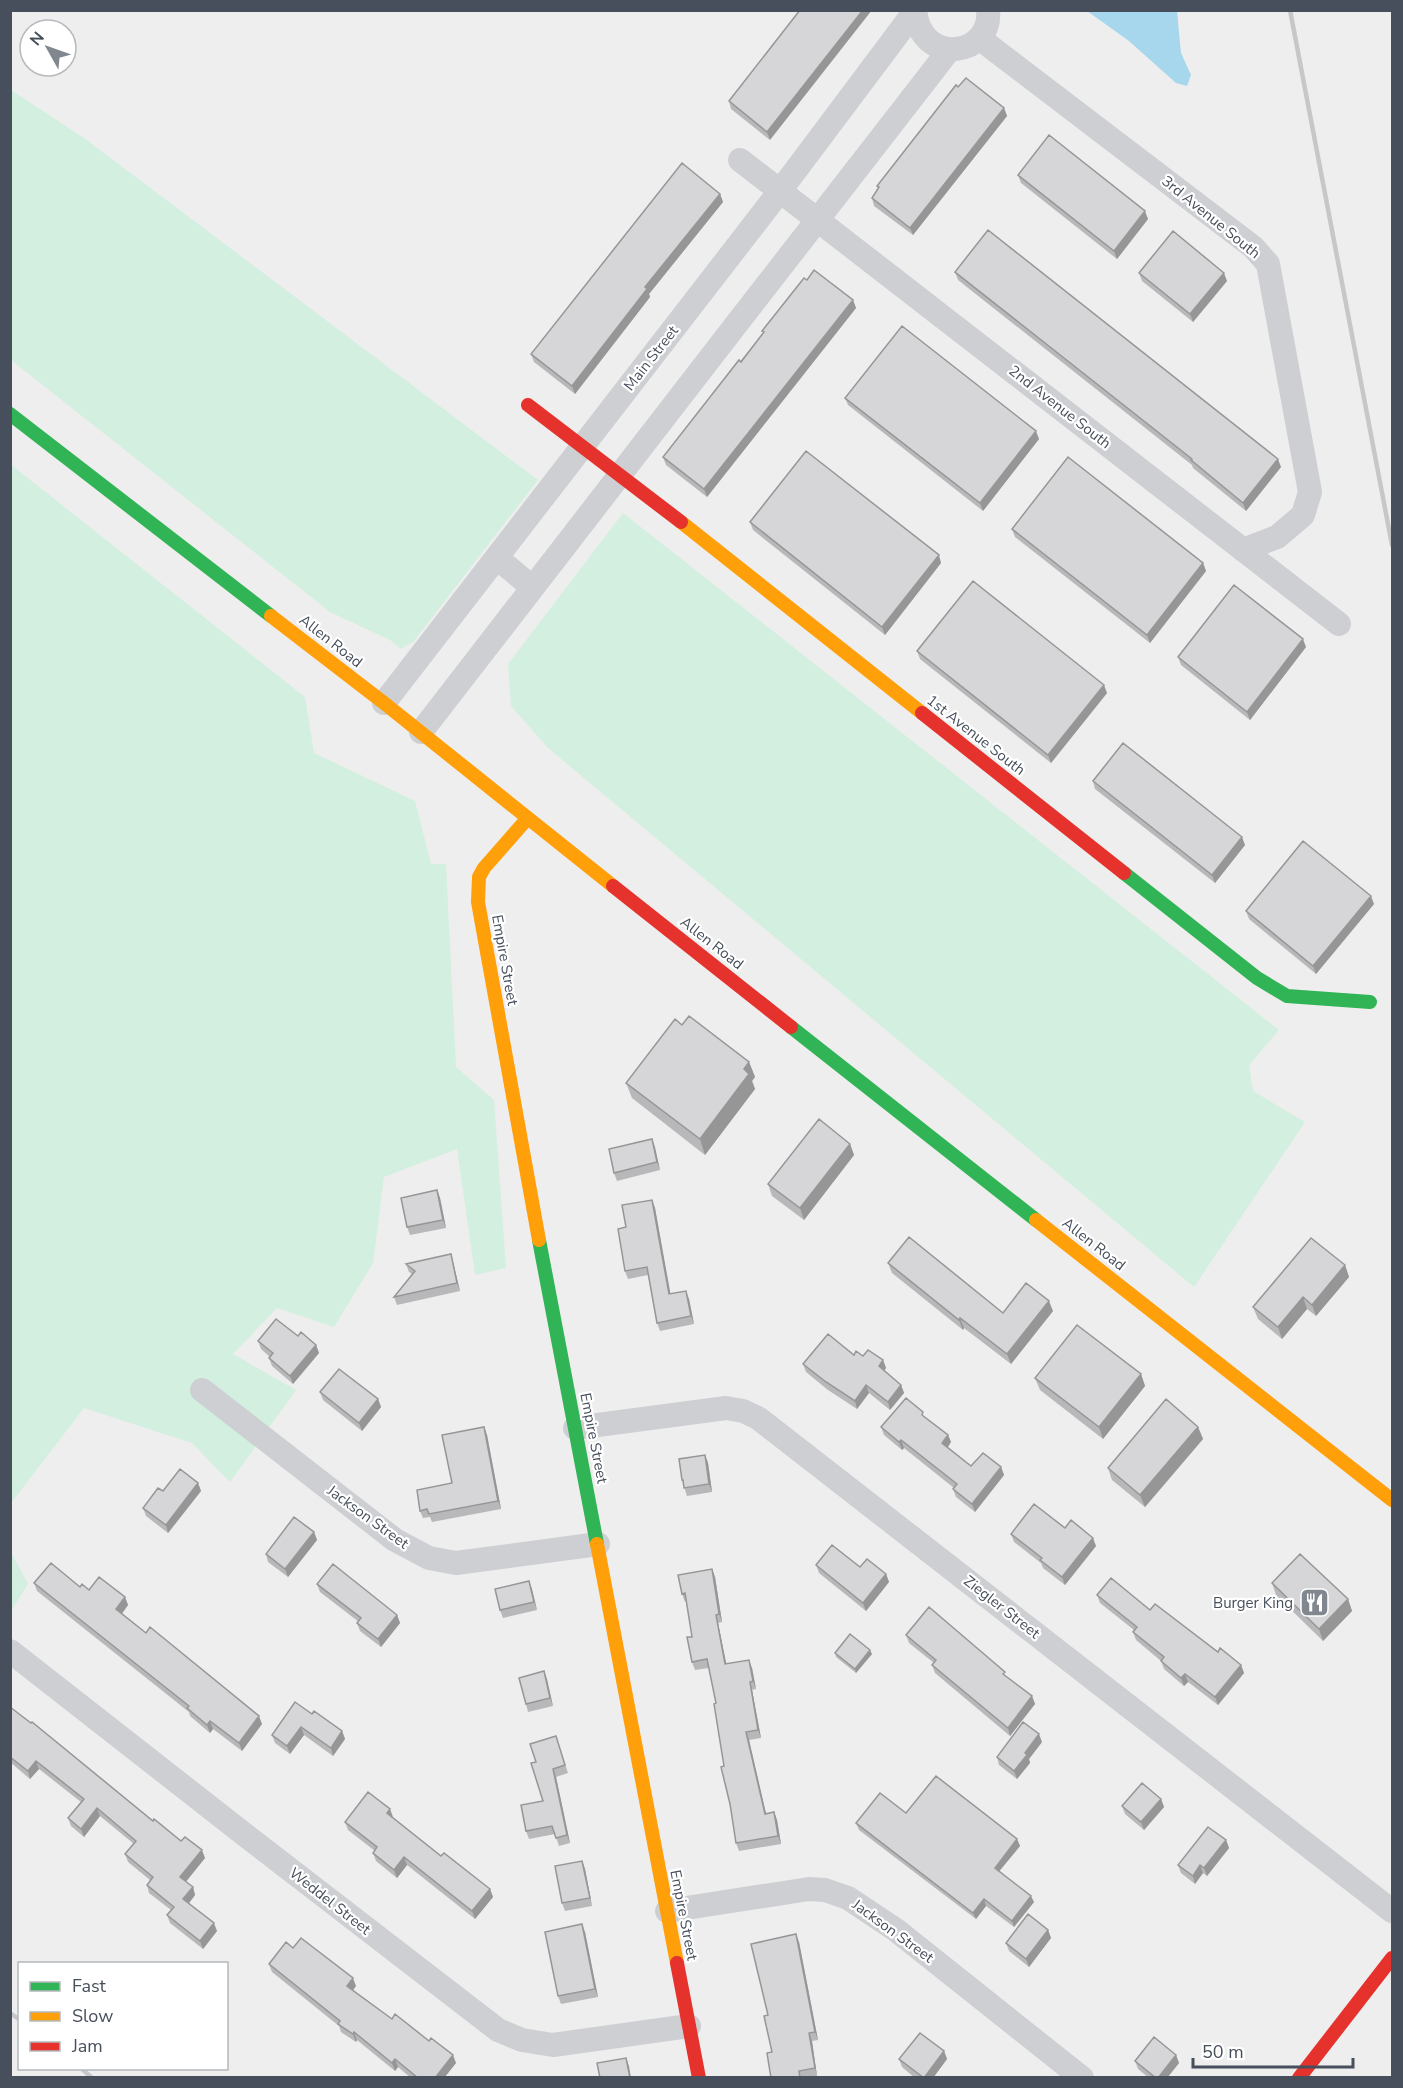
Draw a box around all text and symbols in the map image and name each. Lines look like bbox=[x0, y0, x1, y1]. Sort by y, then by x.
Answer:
north arrow bbox=[18, 18, 78, 78]
text: N bbox=[25, 27, 50, 51]
street label: 3rd Avenue South bbox=[1157, 171, 1265, 263]
street label: Main Street bbox=[619, 321, 683, 395]
street label: 2nd Avenue South bbox=[1005, 361, 1115, 453]
street label: Allen Road bbox=[295, 610, 367, 672]
street label: 1st Avenue South bbox=[923, 690, 1029, 780]
street label: Allen Road bbox=[676, 912, 748, 974]
street label: Empire Street bbox=[487, 913, 523, 1008]
street label: Allen Road bbox=[1058, 1213, 1130, 1275]
street label: Empire Street bbox=[575, 1391, 613, 1486]
street label: Jackson Street bbox=[322, 1480, 413, 1554]
street label: Ziegler Street bbox=[960, 1571, 1045, 1644]
restaurant icon: Burger King bbox=[1298, 1587, 1330, 1619]
place label: Burger King bbox=[1213, 1593, 1293, 1613]
street label: Weddel Street bbox=[285, 1863, 375, 1940]
street label: Empire Street bbox=[665, 1868, 703, 1963]
street label: Jackson Street bbox=[847, 1894, 938, 1968]
legend bbox=[18, 1962, 228, 2070]
text: Fast bbox=[72, 1974, 107, 1998]
text: Slow bbox=[72, 2004, 113, 2028]
scale bar bbox=[1193, 2031, 1354, 2069]
text: Jam bbox=[71, 2034, 103, 2058]
text: 50 m bbox=[1202, 2040, 1244, 2064]

